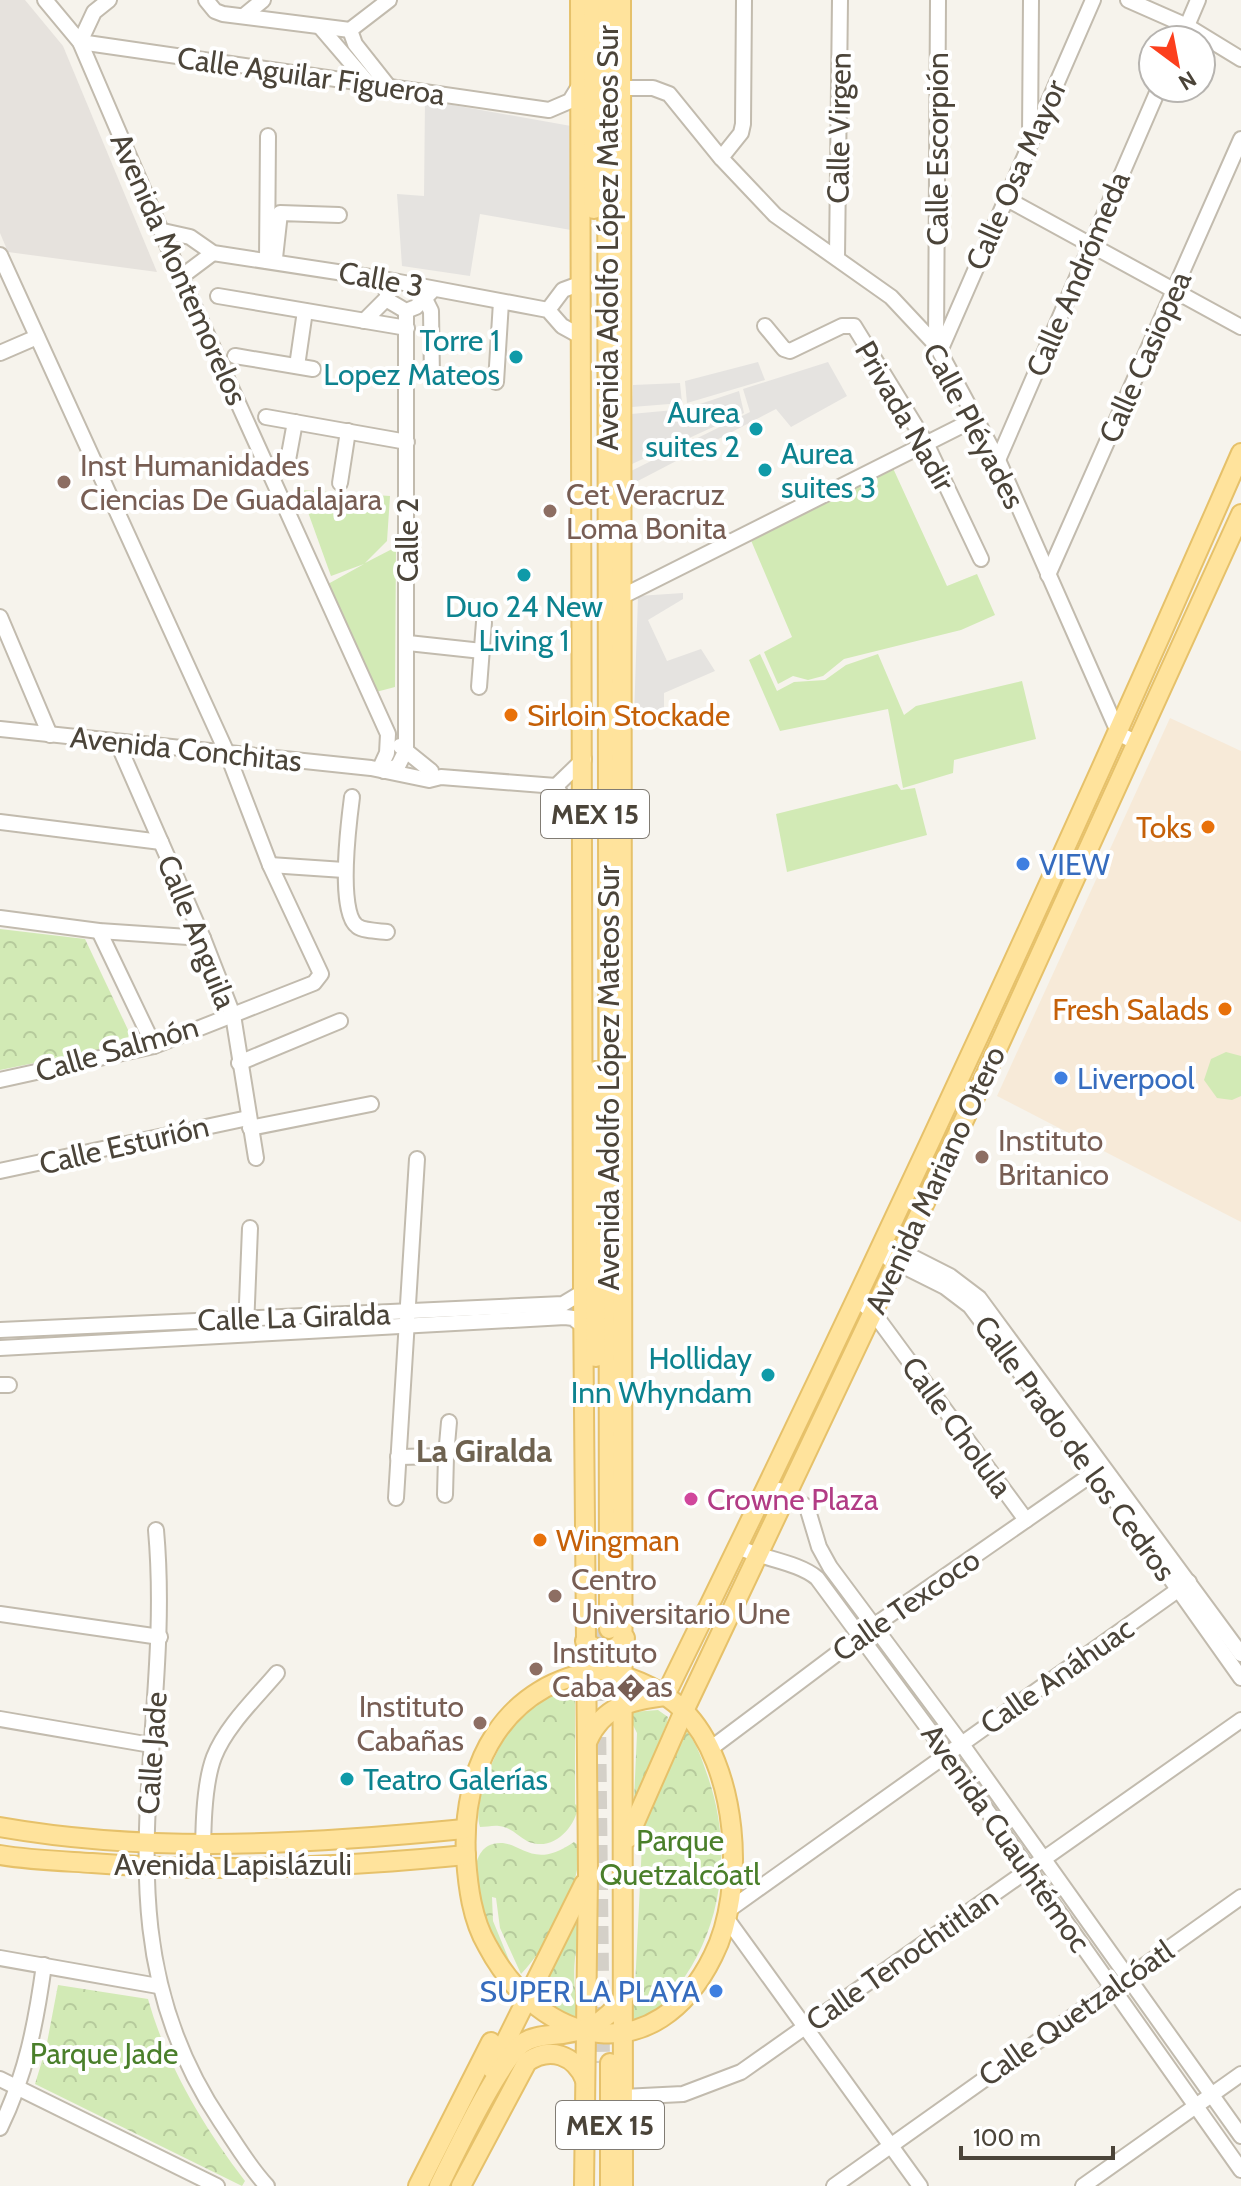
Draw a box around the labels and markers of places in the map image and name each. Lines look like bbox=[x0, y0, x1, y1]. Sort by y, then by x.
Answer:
place label: Torre 1 Lopez Mateos bbox=[323, 322, 500, 393]
marker: Torre 1 Lopez Mateos bbox=[507, 348, 525, 366]
place label: Aurea suites 2 bbox=[645, 394, 741, 465]
marker: Aurea suites 2 bbox=[747, 420, 765, 438]
place label: Aurea suites 3 bbox=[781, 435, 876, 506]
place label: Inst Humanidades Ciencias De Guadalajara bbox=[80, 447, 383, 518]
marker: Aurea suites 3 bbox=[756, 461, 774, 479]
marker: Inst Humanidades Ciencias De Guadalajara bbox=[55, 473, 73, 491]
place label: Cet Veracruz Loma Bonita bbox=[566, 476, 727, 547]
marker: Cet Veracruz Loma Bonita bbox=[541, 502, 559, 520]
marker: Duo 24 New Living 1 bbox=[515, 566, 533, 584]
place label: Duo 24 New Living 1 bbox=[445, 588, 603, 659]
place label: Sirloin Stockade bbox=[527, 697, 730, 734]
marker: Sirloin Stockade bbox=[502, 706, 520, 724]
place label: Toks bbox=[1136, 809, 1192, 846]
marker: Toks bbox=[1199, 818, 1217, 836]
place label: VIEW bbox=[1039, 846, 1111, 883]
marker: VIEW bbox=[1014, 855, 1032, 873]
place label: Fresh Salads bbox=[1052, 991, 1209, 1028]
marker: Fresh Salads bbox=[1216, 1000, 1234, 1018]
place label: Liverpool bbox=[1077, 1060, 1195, 1097]
marker: Liverpool bbox=[1052, 1069, 1070, 1087]
place label: Instituto Britanico bbox=[998, 1122, 1109, 1193]
marker: Instituto Britanico bbox=[973, 1148, 991, 1166]
place label: Holliday Inn Whyndam bbox=[571, 1340, 752, 1411]
marker: Holliday Inn Whyndam bbox=[759, 1366, 777, 1384]
place label: Crowne Plaza bbox=[707, 1481, 879, 1518]
marker: Crowne Plaza bbox=[682, 1490, 700, 1508]
place label: Wingman bbox=[556, 1522, 680, 1559]
marker: Wingman bbox=[531, 1531, 549, 1549]
place label: Centro Universitario Une bbox=[571, 1561, 790, 1632]
marker: Centro Universitario Une bbox=[546, 1587, 564, 1605]
place label: Instituto Caba�as bbox=[552, 1634, 673, 1705]
marker: Instituto Caba�as bbox=[527, 1660, 545, 1678]
place label: Instituto Cabañas bbox=[356, 1688, 464, 1759]
marker: Instituto Cabañas bbox=[471, 1714, 489, 1732]
place label: Teatro Galerías bbox=[363, 1761, 548, 1798]
marker: Teatro Galerías bbox=[338, 1770, 356, 1788]
place label: SUPER LA PLAYA bbox=[480, 1973, 701, 2010]
marker: SUPER LA PLAYA bbox=[707, 1982, 725, 2000]

